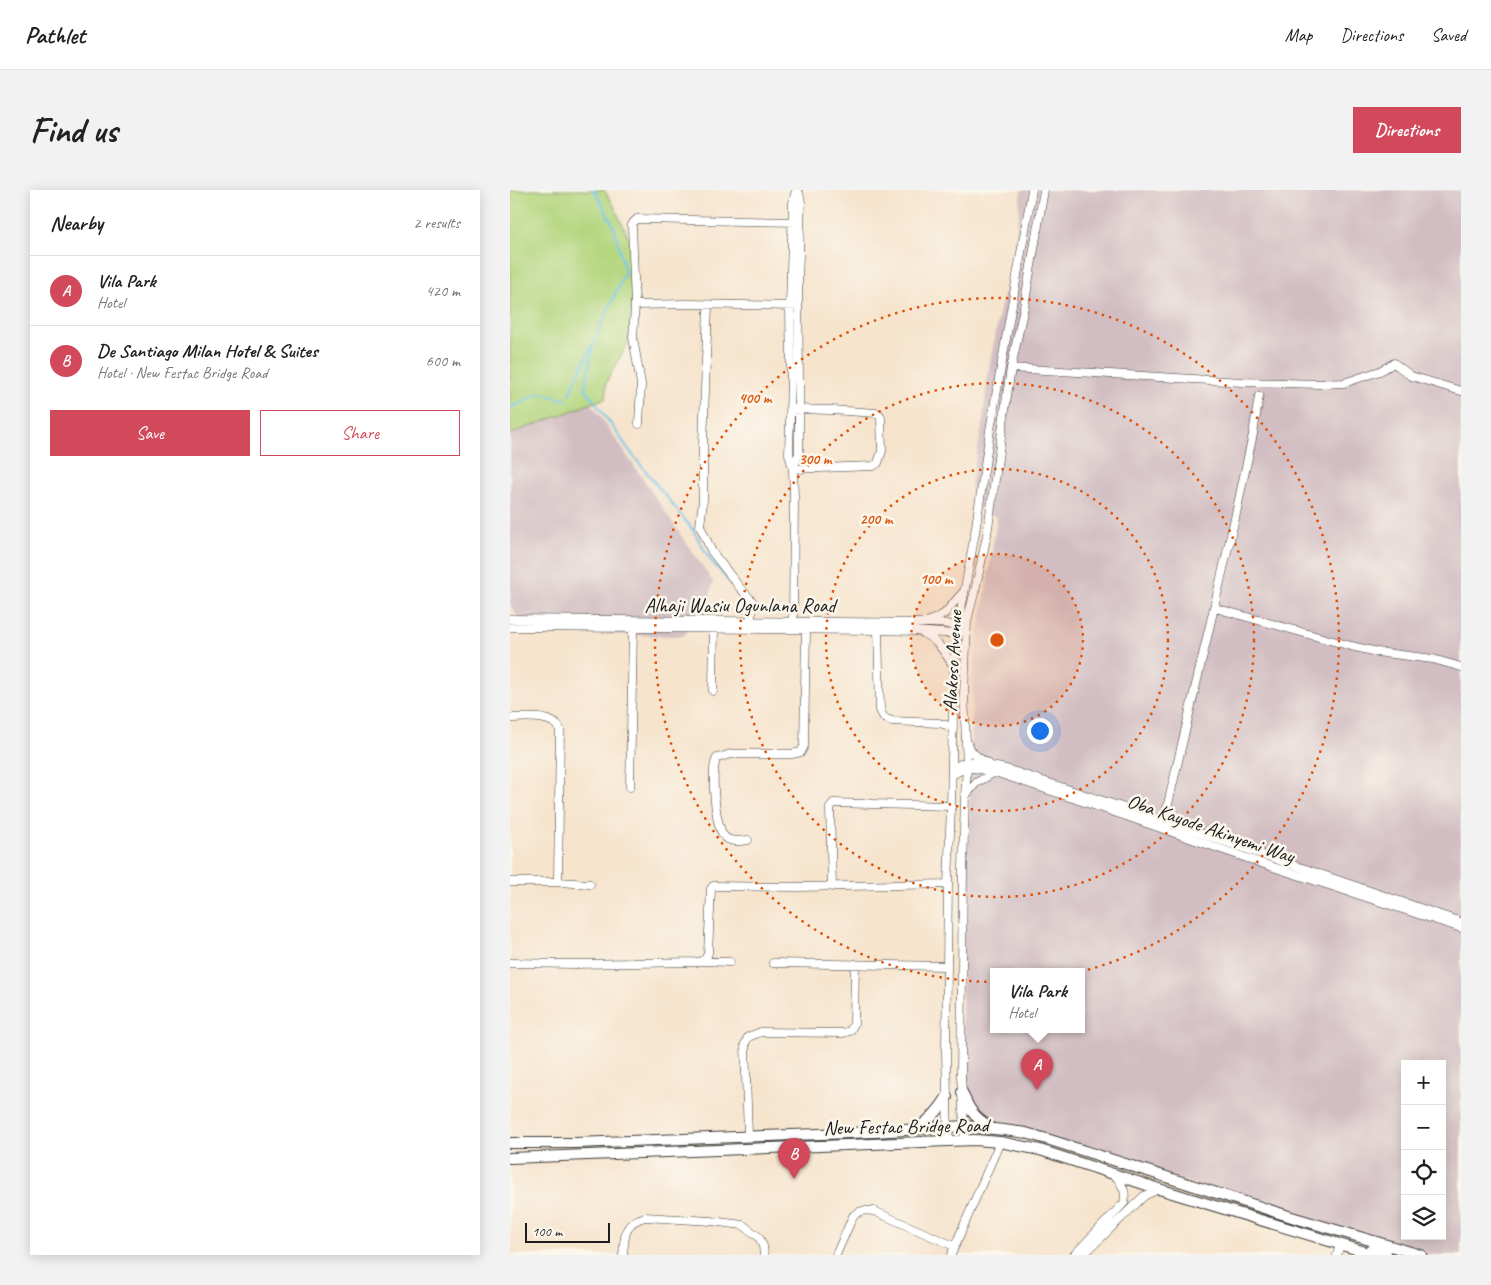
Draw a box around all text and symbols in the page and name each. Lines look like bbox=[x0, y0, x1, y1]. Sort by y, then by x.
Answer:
text: Pathlet bbox=[25, 20, 85, 50]
text: Map bbox=[1285, 24, 1312, 46]
text: Directions bbox=[1340, 24, 1403, 46]
text: Saved bbox=[1431, 24, 1466, 46]
button: Directions bbox=[1353, 107, 1461, 153]
text: Find us bbox=[30, 108, 117, 153]
text: Nearby bbox=[50, 210, 103, 236]
text: 2 results bbox=[413, 213, 460, 233]
text: Vila Park bbox=[97, 269, 156, 293]
text: A bbox=[62, 281, 70, 301]
text: 420 m bbox=[426, 281, 460, 301]
text: Hotel bbox=[97, 293, 125, 313]
text: De Santiago Milan Hotel & Suites bbox=[97, 339, 318, 363]
text: B bbox=[62, 351, 70, 371]
text: 600 m bbox=[426, 351, 460, 371]
text: Hotel · New Festac Bridge Road bbox=[97, 363, 268, 383]
text: 400 m bbox=[739, 389, 773, 408]
button: Save bbox=[50, 410, 250, 456]
button: Share bbox=[260, 410, 460, 456]
text: 300 m bbox=[799, 450, 833, 469]
text: 200 m bbox=[860, 510, 894, 529]
text: 100 m bbox=[920, 570, 954, 589]
street label: Alhaji Wasiu Ogunlana Road bbox=[645, 593, 839, 618]
street label: Alakoso Avenue bbox=[937, 608, 968, 712]
centre of rings bbox=[988, 631, 1006, 649]
your location bbox=[1027, 718, 1053, 744]
street label: Oba Kayode Akinyemi Way bbox=[1124, 788, 1299, 869]
popup bbox=[990, 968, 1085, 1033]
text: Vila Park bbox=[1008, 979, 1067, 1003]
text: Hotel bbox=[1008, 1003, 1036, 1023]
pin: A bbox=[1021, 1049, 1053, 1090]
map controls bbox=[1401, 1060, 1446, 1240]
button: + bbox=[1401, 1060, 1446, 1105]
button: − bbox=[1401, 1105, 1446, 1150]
street label: New Festac Bridge Road bbox=[823, 1113, 992, 1140]
pin: B bbox=[778, 1138, 810, 1179]
button: locate bbox=[1401, 1150, 1446, 1195]
button: layers bbox=[1401, 1195, 1446, 1240]
scale bar bbox=[525, 1220, 610, 1243]
text: 100 m bbox=[532, 1223, 562, 1240]

